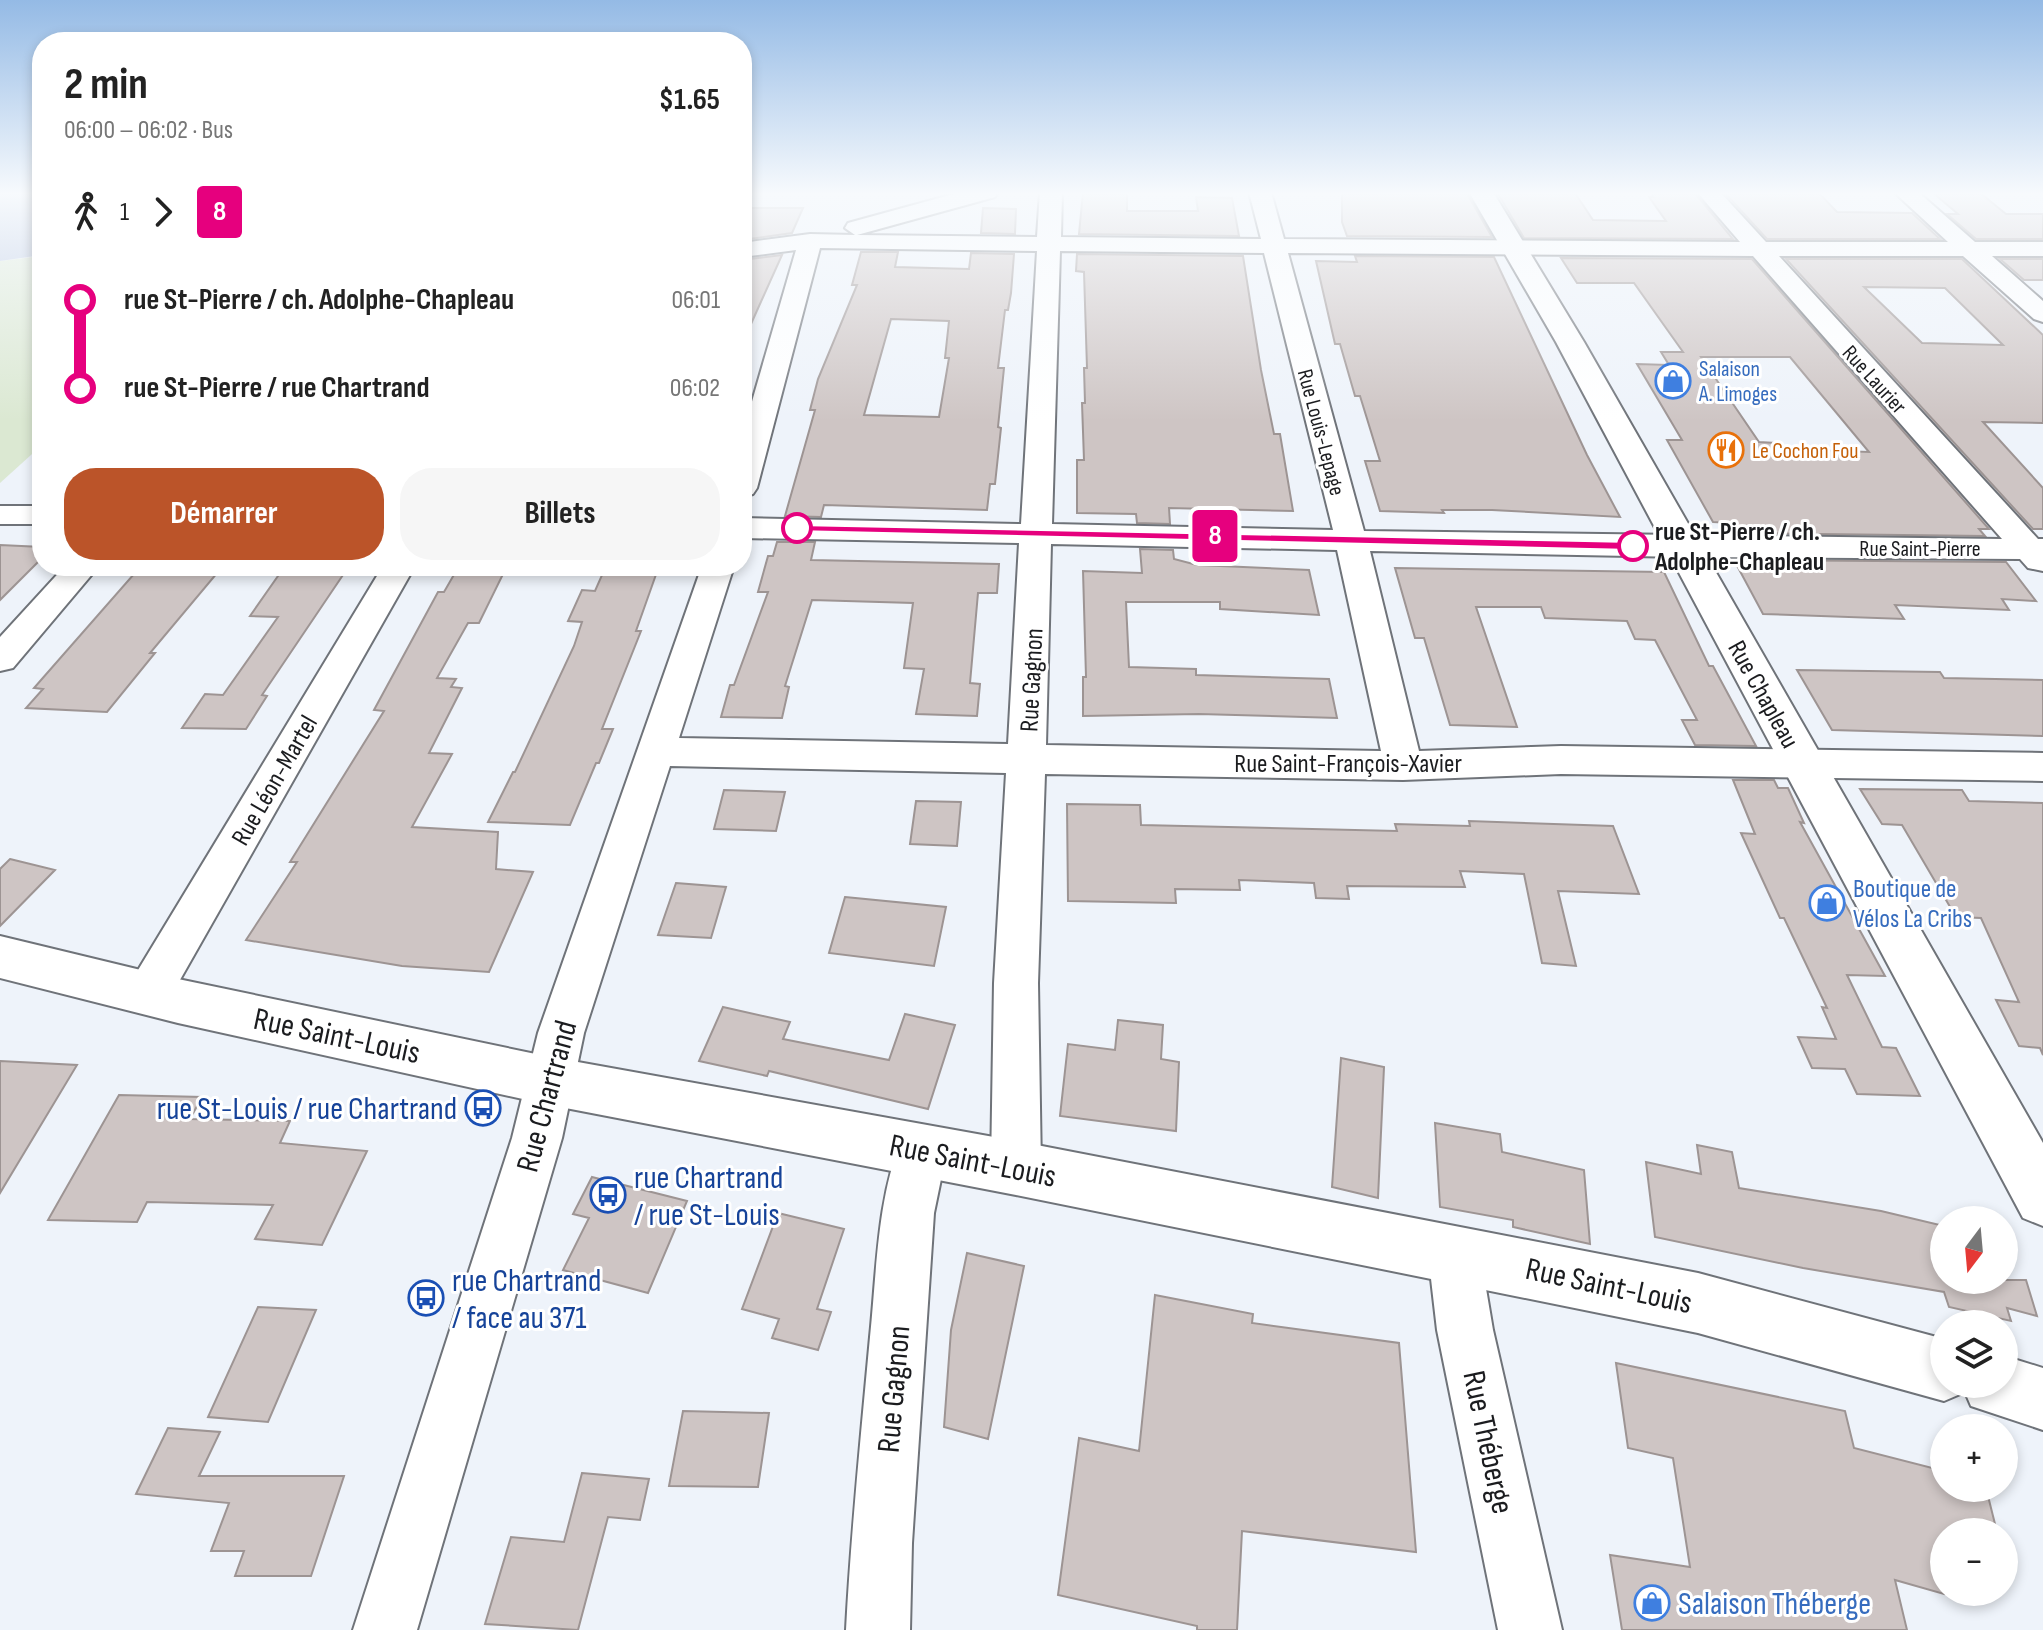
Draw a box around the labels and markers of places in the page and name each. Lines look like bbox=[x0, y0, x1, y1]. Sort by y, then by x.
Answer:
place label: Salaison A. Limoges bbox=[1698, 356, 1777, 408]
shop icon: Salaison A. Limoges bbox=[1654, 362, 1692, 400]
restaurant icon: Le Cochon Fou bbox=[1707, 431, 1745, 469]
place label: Le Cochon Fou bbox=[1752, 438, 1858, 465]
unlabelled marker bbox=[782, 513, 812, 543]
place label: rue St-Pierre / ch. Adolphe-Chapleau bbox=[1654, 517, 1824, 578]
marker: rue St-Pierre / ch. Adolphe-Chapleau bbox=[1618, 531, 1648, 561]
place label: Boutique de Vélos La Cribs bbox=[1853, 874, 1972, 935]
shop icon: Boutique de Vélos La Cribs bbox=[1808, 884, 1846, 922]
bus stop icon: rue St-Louis / rue Chartrand bbox=[464, 1089, 502, 1127]
place label: rue St-Louis / rue Chartrand bbox=[157, 1090, 457, 1129]
place label: rue Chartrand / rue St-Louis bbox=[634, 1159, 783, 1235]
bus stop icon: rue Chartrand / rue St-Louis bbox=[589, 1176, 627, 1214]
place label: rue Chartrand / face au 371 bbox=[452, 1262, 601, 1338]
bus stop icon: rue Chartrand / face au 371 bbox=[407, 1279, 445, 1317]
shop icon: Salaison Théberge bbox=[1633, 1584, 1671, 1622]
place label: Salaison Théberge bbox=[1678, 1585, 1871, 1624]

